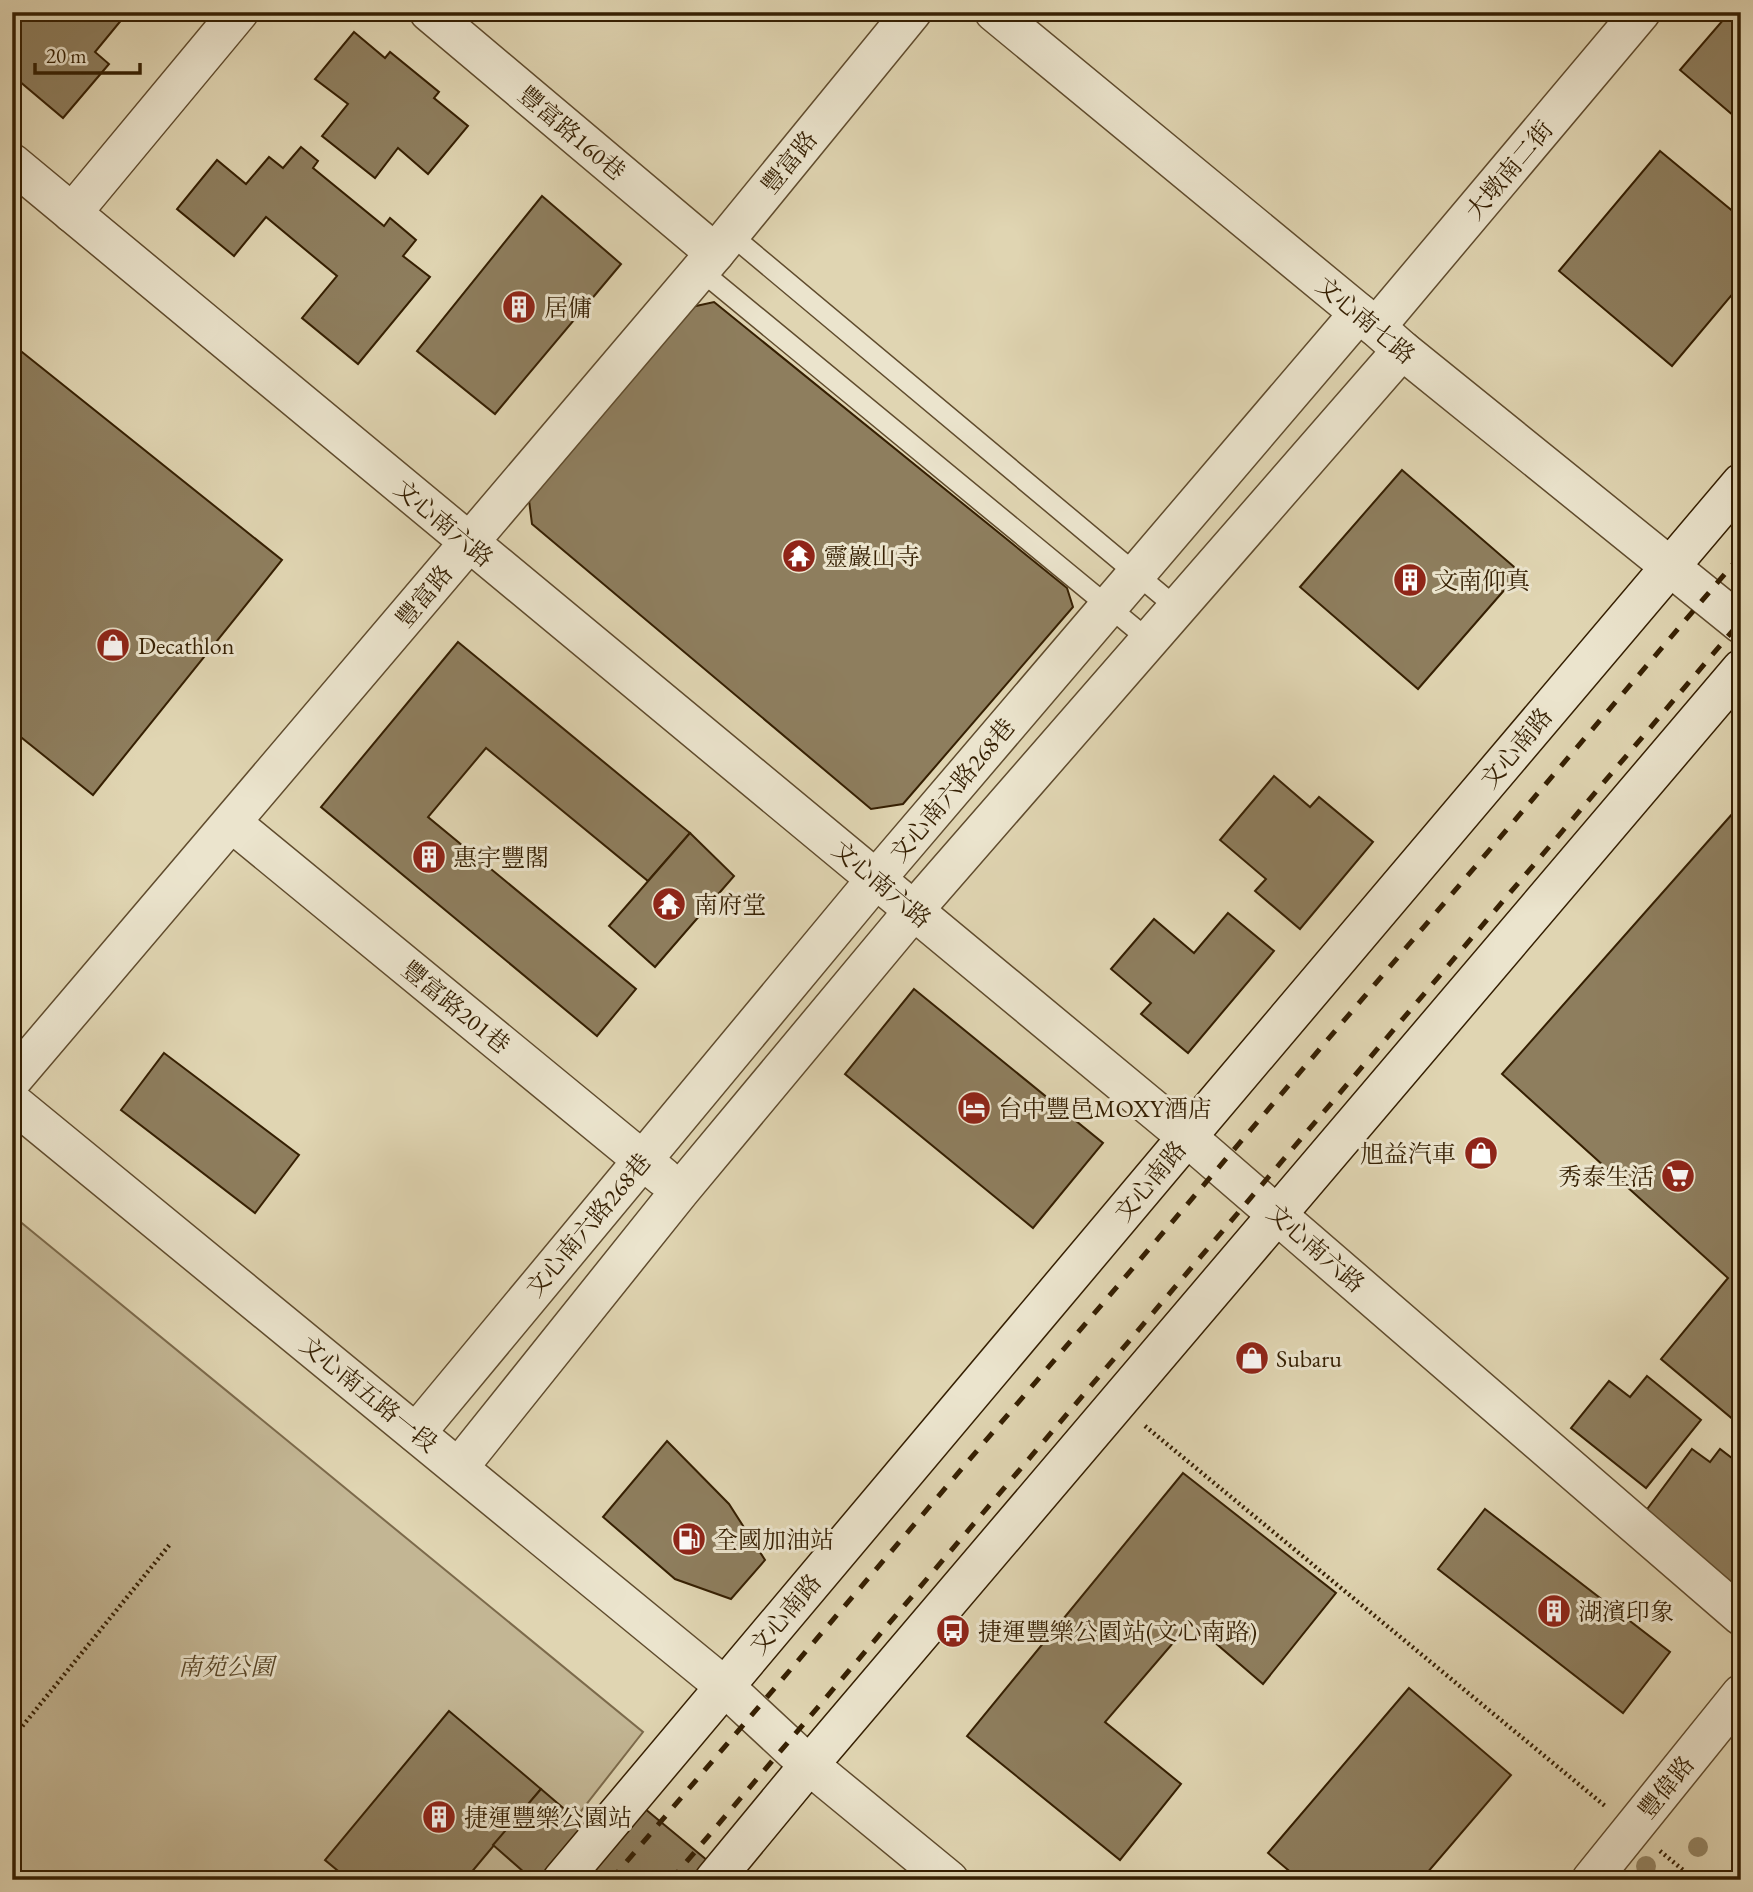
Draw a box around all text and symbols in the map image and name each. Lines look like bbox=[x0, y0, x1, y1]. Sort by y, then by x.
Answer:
scale bar bbox=[35, 32, 140, 76]
text: 20 m bbox=[46, 42, 87, 69]
street label: 豐富路160巷 bbox=[512, 79, 632, 187]
street label: 大墩南二街 bbox=[1459, 114, 1559, 226]
street label: 豐富路 bbox=[754, 124, 824, 200]
street label: 文心南七路 bbox=[1310, 270, 1422, 370]
building icon: 居傭 bbox=[500, 288, 538, 326]
place label: 居傭 bbox=[544, 292, 592, 323]
street label: 文心南六路 bbox=[388, 473, 500, 573]
temple icon: 靈巖山寺 bbox=[780, 537, 818, 575]
place label: 靈巖山寺 bbox=[824, 541, 920, 572]
street label: 豐富路 bbox=[389, 558, 459, 634]
building icon: 文南仰真 bbox=[1391, 561, 1429, 599]
place label: 文南仰真 bbox=[1434, 565, 1530, 596]
shop icon: Decathlon bbox=[94, 626, 132, 664]
place label: Decathlon bbox=[138, 630, 235, 661]
street label: 文心南路 bbox=[1473, 701, 1559, 795]
street label: 文心南六路268巷 bbox=[883, 712, 1021, 868]
street label: 文心南六路 bbox=[826, 834, 938, 934]
building icon: 惠宇豐閣 bbox=[410, 838, 448, 876]
place label: 惠宇豐閣 bbox=[453, 842, 549, 873]
temple icon: 南府堂 bbox=[650, 885, 688, 923]
place label: 南府堂 bbox=[694, 889, 766, 920]
street label: 豐富路201巷 bbox=[396, 954, 516, 1060]
hotel icon: 台中豐邑MOXY酒店 bbox=[955, 1089, 993, 1127]
place label: 台中豐邑MOXY酒店 bbox=[998, 1093, 1212, 1124]
street label: 文心南路 bbox=[1107, 1134, 1193, 1228]
shop icon: 旭益汽車 bbox=[1462, 1134, 1500, 1172]
place label: 旭益汽車 bbox=[1360, 1138, 1456, 1169]
street label: 文心南六路268巷 bbox=[519, 1147, 657, 1303]
supermarket icon: 秀泰生活 bbox=[1659, 1157, 1697, 1195]
place label: 秀泰生活 bbox=[1558, 1161, 1654, 1192]
street label: 文心南六路 bbox=[1261, 1197, 1371, 1299]
street label: 文心南五路一段 bbox=[294, 1329, 444, 1459]
shop icon: Subaru bbox=[1233, 1339, 1271, 1377]
place label: Subaru bbox=[1276, 1343, 1342, 1374]
fuel station icon: 全國加油站 bbox=[670, 1520, 708, 1558]
place label: 全國加油站 bbox=[714, 1524, 834, 1555]
street label: 文心南路 bbox=[742, 1567, 828, 1661]
building icon: 湖濱印象 bbox=[1535, 1592, 1573, 1630]
place label: 湖濱印象 bbox=[1578, 1596, 1674, 1627]
bus stop icon: 捷運豐樂公園站(文心南路) bbox=[934, 1612, 972, 1650]
place label: 捷運豐樂公園站(文心南路) bbox=[978, 1616, 1257, 1647]
park label: 南苑公園 bbox=[178, 1651, 278, 1682]
street label: 豐偉路 bbox=[1631, 1749, 1701, 1825]
building icon: 捷運豐樂公園站 bbox=[420, 1798, 458, 1836]
place label: 捷運豐樂公園站 bbox=[464, 1802, 632, 1833]

